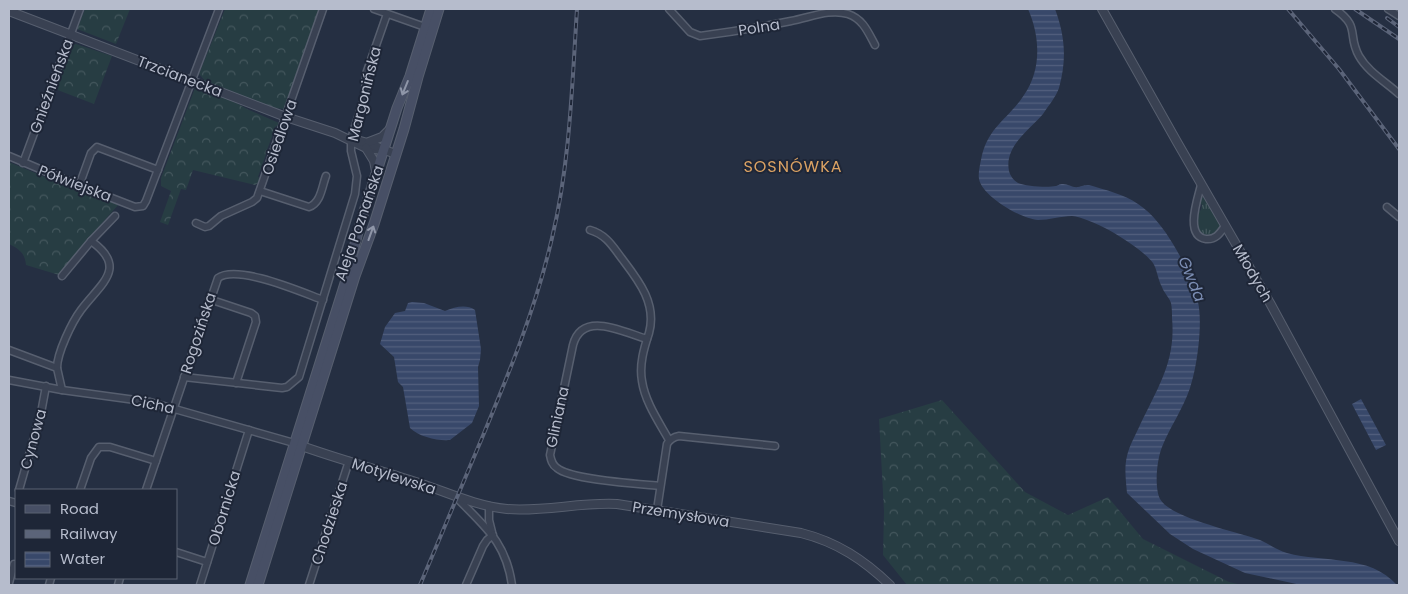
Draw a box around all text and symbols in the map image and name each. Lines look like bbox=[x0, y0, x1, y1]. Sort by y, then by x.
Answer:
street label: Polna bbox=[737, 13, 781, 41]
street label: Gnieźnieńska bbox=[24, 36, 78, 136]
street label: Margonińska bbox=[342, 44, 386, 144]
street label: Trzcianecka bbox=[135, 50, 225, 102]
one-way arrow bbox=[400, 80, 409, 95]
street label: Osiedlowa bbox=[256, 96, 302, 178]
district label: SOSNÓWKA bbox=[743, 155, 843, 178]
street label: Półwiejska bbox=[35, 159, 115, 207]
street label: Aleja Poznańska bbox=[329, 162, 389, 284]
one-way arrow bbox=[367, 226, 376, 242]
street label: Młodych bbox=[1228, 240, 1278, 306]
water label: Gwda bbox=[1172, 253, 1212, 305]
street label: Rogozińska bbox=[175, 290, 221, 376]
street label: Gliniana bbox=[540, 384, 574, 450]
street label: Cicha bbox=[129, 389, 177, 419]
street label: Cynowa bbox=[15, 406, 51, 472]
street label: Motylewska bbox=[349, 453, 439, 499]
street label: Obornicka bbox=[203, 468, 245, 548]
street label: Chodzieska bbox=[306, 479, 352, 567]
legend bbox=[15, 489, 178, 579]
street label: Przemysłowa bbox=[631, 496, 731, 532]
text: Road bbox=[60, 498, 99, 519]
text: Railway bbox=[60, 523, 118, 544]
text: Water bbox=[60, 548, 106, 569]

